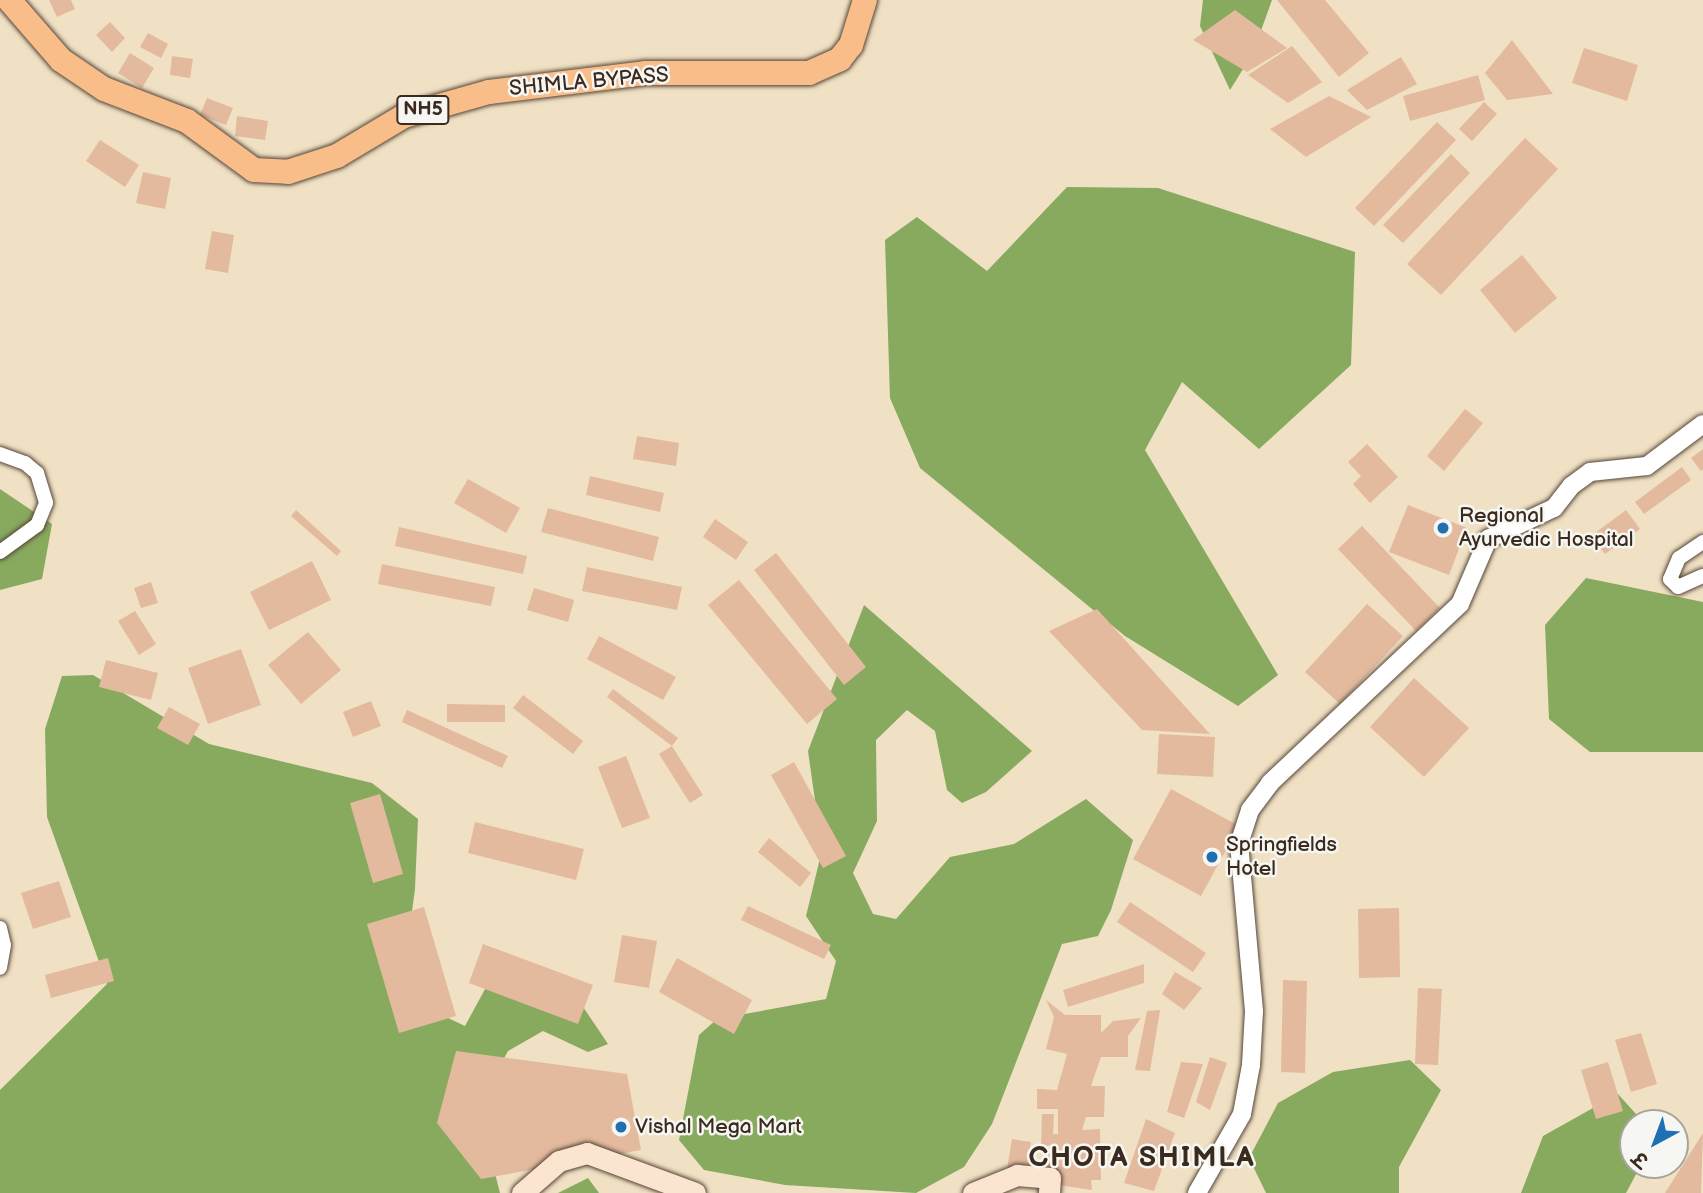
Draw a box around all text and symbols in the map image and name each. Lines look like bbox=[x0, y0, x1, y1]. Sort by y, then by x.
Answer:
street label: SHIMLA BYPASS bbox=[508, 62, 670, 102]
road number: NH5 bbox=[395, 94, 451, 125]
place label: Regional Ayurvedic Hospital bbox=[1459, 503, 1634, 553]
marker: Regional Ayurvedic Hospital bbox=[1433, 518, 1453, 538]
place label: Springfields Hotel bbox=[1226, 832, 1337, 882]
marker: Springfields Hotel bbox=[1204, 849, 1220, 865]
north arrow bbox=[1619, 1109, 1689, 1179]
place label: Vishal Mega Mart bbox=[635, 1114, 802, 1140]
marker: Vishal Mega Mart bbox=[613, 1119, 629, 1135]
district label: CHOTA SHIMLA bbox=[1030, 1141, 1254, 1175]
text: उ bbox=[1629, 1146, 1654, 1172]

